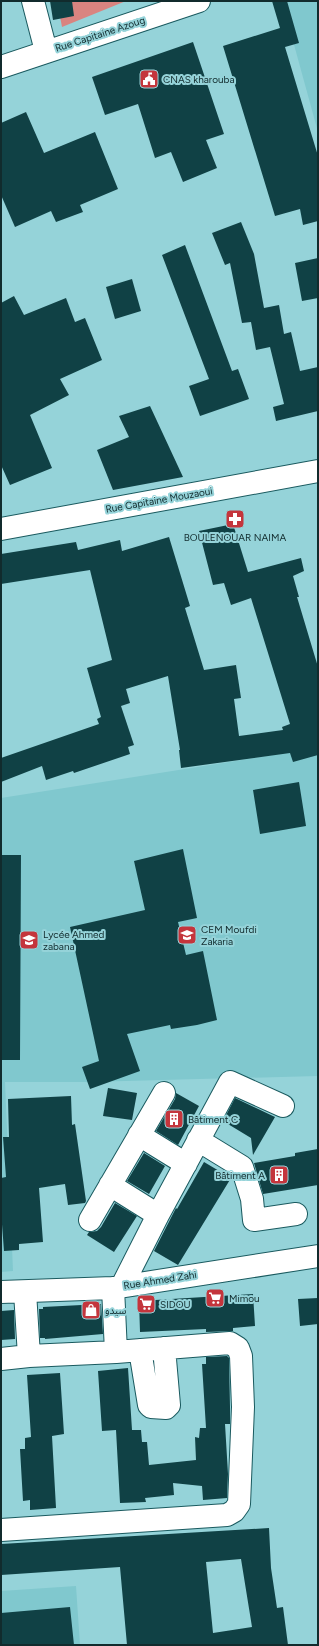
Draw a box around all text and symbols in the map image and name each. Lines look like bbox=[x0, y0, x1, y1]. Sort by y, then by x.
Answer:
street label: Rue Capitaine Azoug bbox=[53, 13, 147, 55]
public building icon: CNAS kharouba bbox=[138, 68, 160, 90]
place label: CNAS kharouba bbox=[163, 73, 235, 86]
street label: Rue Capitaine Mouzaoui bbox=[104, 484, 214, 516]
pharmacy icon: BOULENOUAR NAIMA bbox=[224, 508, 246, 530]
place label: BOULENOUAR NAIMA bbox=[184, 531, 287, 544]
place label: CEM Moufdi Zakaria bbox=[201, 923, 257, 948]
school or university icon: CEM Moufdi Zakaria bbox=[176, 924, 198, 946]
place label: Lycée Ahmed zabana bbox=[43, 928, 104, 953]
school or university icon: Lycée Ahmed zabana bbox=[18, 929, 40, 951]
building icon: Bâtiment C bbox=[163, 1108, 185, 1130]
place label: Bâtiment C bbox=[188, 1113, 238, 1126]
building icon: Bâtiment A bbox=[268, 1164, 290, 1186]
place label: Bâtiment A bbox=[215, 1169, 265, 1182]
street label: Rue Ahmed Zahi bbox=[123, 1268, 197, 1292]
supermarket icon: Mimou bbox=[204, 1287, 226, 1309]
place label: Mimou bbox=[229, 1292, 260, 1305]
supermarket icon: SIDOU bbox=[135, 1293, 157, 1315]
place label: SIDOU bbox=[160, 1298, 191, 1311]
shop icon: سيدو bbox=[80, 1299, 102, 1321]
place label: سيدو bbox=[105, 1304, 127, 1317]

